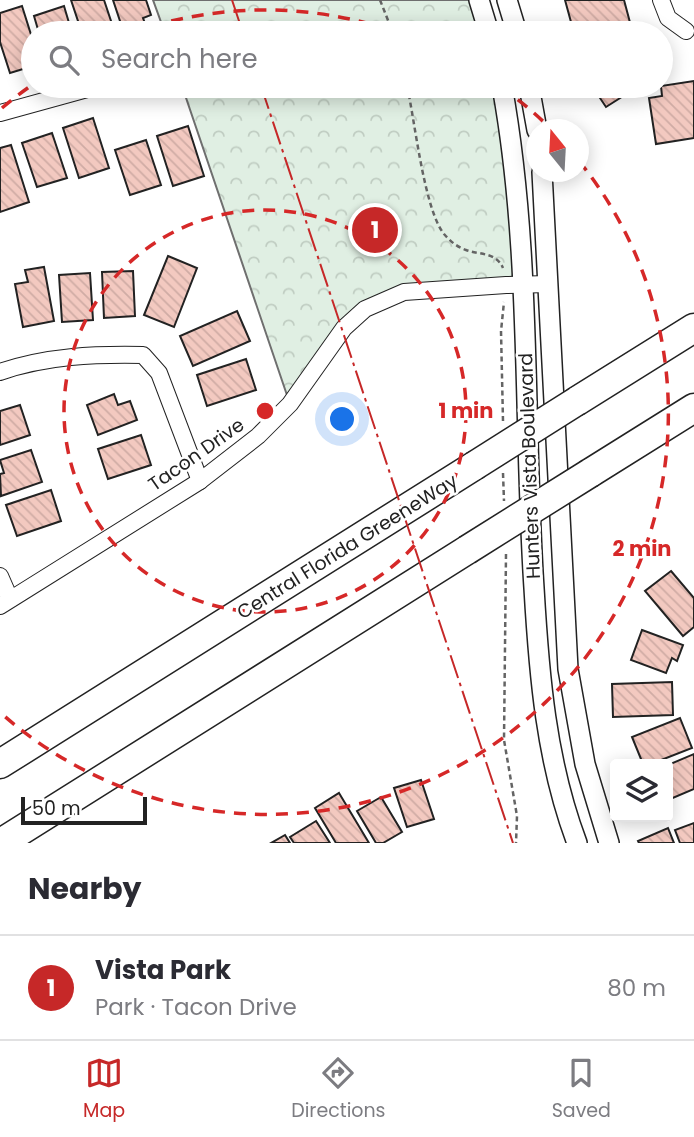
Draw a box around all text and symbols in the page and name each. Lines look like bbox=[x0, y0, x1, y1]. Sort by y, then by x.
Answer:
search box bbox=[21, 21, 673, 98]
icon: search bbox=[45, 41, 83, 79]
text: Search here bbox=[101, 41, 258, 77]
north arrow bbox=[526, 119, 589, 182]
pin: 1 bbox=[352, 204, 398, 256]
street label: Hunters Vista Boulevard bbox=[512, 352, 547, 580]
text: 1 min bbox=[439, 396, 493, 425]
centre of rings bbox=[253, 399, 277, 423]
your location bbox=[325, 402, 359, 436]
street label: Tacon Drive bbox=[143, 411, 250, 497]
street label: Central Florida GreeneWay bbox=[232, 467, 463, 626]
text: 2 min bbox=[612, 534, 672, 563]
map controls bbox=[610, 759, 673, 822]
button: layers bbox=[610, 759, 673, 822]
scale bar bbox=[21, 794, 147, 826]
text: 50 m bbox=[32, 795, 81, 822]
text: Nearby bbox=[28, 867, 142, 910]
text: Vista Park bbox=[95, 952, 231, 988]
text: 1 bbox=[47, 972, 55, 1004]
text: 80 m bbox=[607, 972, 666, 1004]
text: Park · Tacon Drive bbox=[95, 991, 297, 1023]
tab: Map bbox=[83, 1054, 125, 1125]
tab: Directions bbox=[291, 1054, 386, 1125]
tab: Saved bbox=[552, 1054, 611, 1125]

